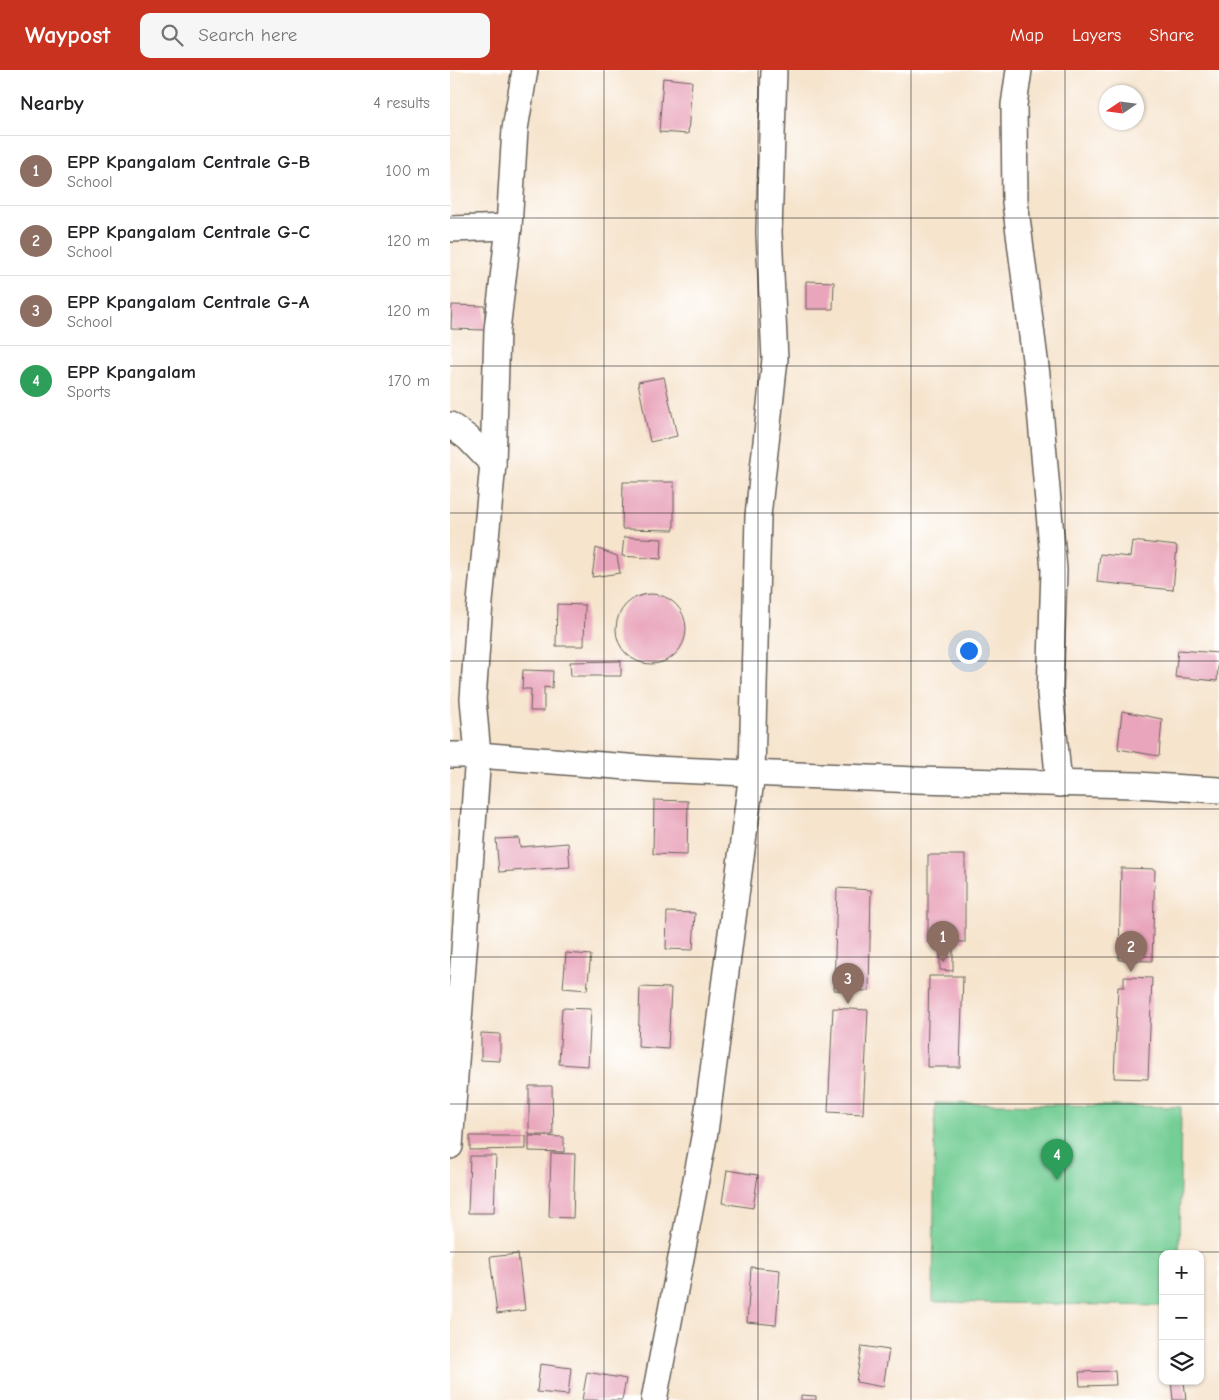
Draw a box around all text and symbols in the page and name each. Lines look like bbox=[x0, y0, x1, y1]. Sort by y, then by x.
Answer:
search box bbox=[140, 13, 490, 58]
text: Waypost bbox=[25, 21, 110, 49]
icon: search bbox=[158, 21, 186, 49]
text: Search here bbox=[198, 24, 297, 46]
text: Map bbox=[1010, 25, 1044, 46]
text: Layers bbox=[1072, 25, 1121, 46]
text: Share bbox=[1149, 25, 1194, 46]
north arrow bbox=[1099, 85, 1144, 130]
text: Nearby bbox=[20, 91, 84, 115]
text: 4 results bbox=[373, 94, 430, 112]
text: EPP Kpangalam Centrale G-B bbox=[67, 151, 310, 173]
text: 1 bbox=[33, 162, 39, 180]
text: 100 m bbox=[386, 162, 430, 180]
text: School bbox=[67, 173, 113, 191]
text: EPP Kpangalam Centrale G-C bbox=[67, 221, 310, 243]
text: 2 bbox=[32, 232, 40, 250]
text: 120 m bbox=[387, 232, 430, 250]
text: School bbox=[67, 243, 113, 261]
text: EPP Kpangalam Centrale G-A bbox=[67, 291, 309, 313]
text: 3 bbox=[32, 302, 40, 320]
text: 120 m bbox=[387, 302, 430, 320]
text: School bbox=[67, 313, 113, 331]
text: EPP Kpangalam bbox=[67, 361, 196, 383]
text: 4 bbox=[32, 372, 40, 390]
text: 170 m bbox=[388, 372, 430, 390]
text: Sports bbox=[67, 383, 110, 401]
your location bbox=[956, 638, 982, 664]
pin: 1 bbox=[927, 921, 959, 962]
pin: 2 bbox=[1115, 931, 1147, 972]
pin: 3 bbox=[832, 963, 864, 1004]
pin: 4 bbox=[1041, 1139, 1073, 1180]
map controls bbox=[1159, 1250, 1204, 1385]
button: + bbox=[1159, 1250, 1204, 1295]
button: − bbox=[1159, 1295, 1204, 1340]
button: layers bbox=[1159, 1340, 1204, 1385]

